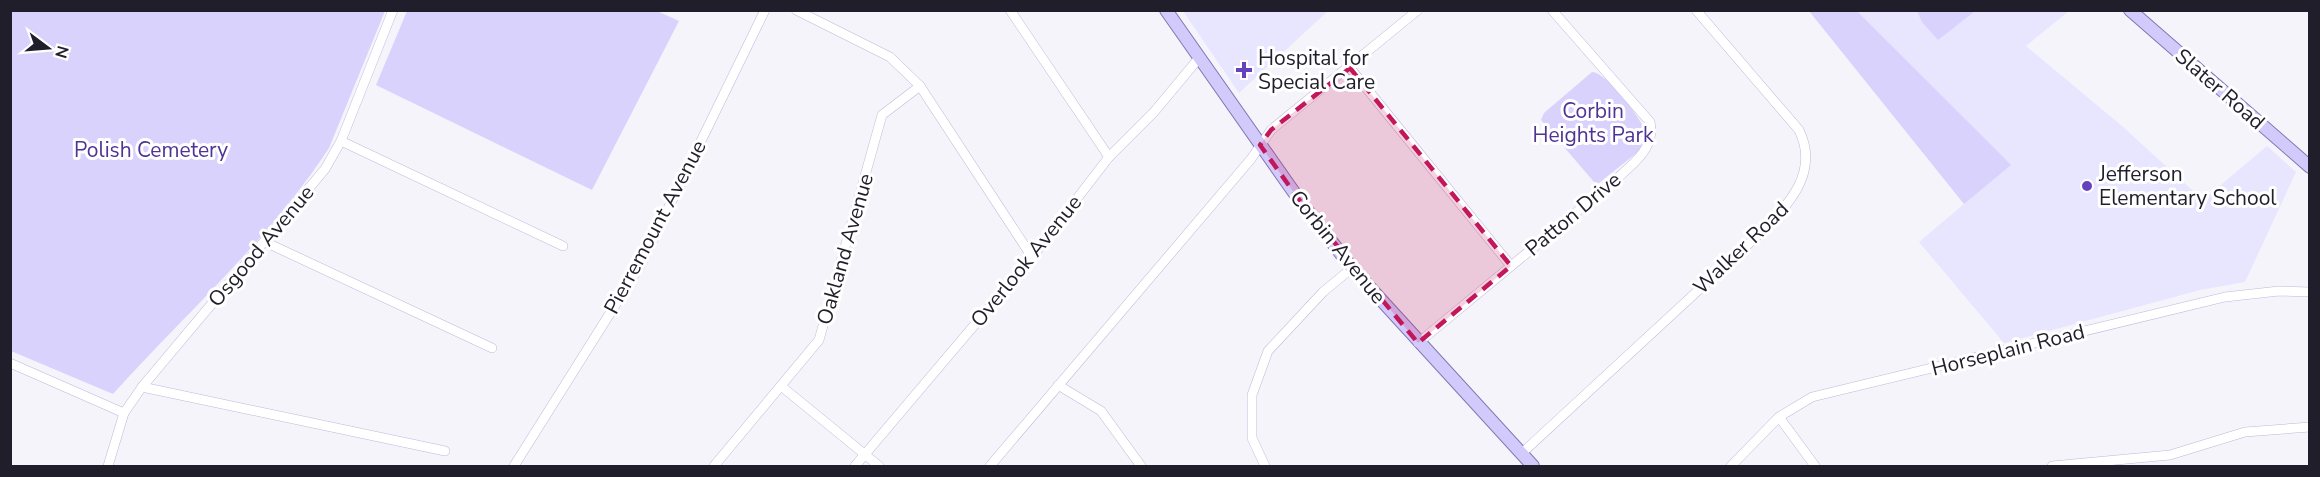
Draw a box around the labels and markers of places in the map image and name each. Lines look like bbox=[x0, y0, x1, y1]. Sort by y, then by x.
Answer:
place label: Hospital for Special Care bbox=[1258, 44, 1375, 96]
marker: Hospital for Special Care bbox=[1235, 61, 1253, 79]
place label: Jefferson Elementary School bbox=[2098, 160, 2277, 212]
marker: Jefferson Elementary School bbox=[2080, 179, 2094, 193]

